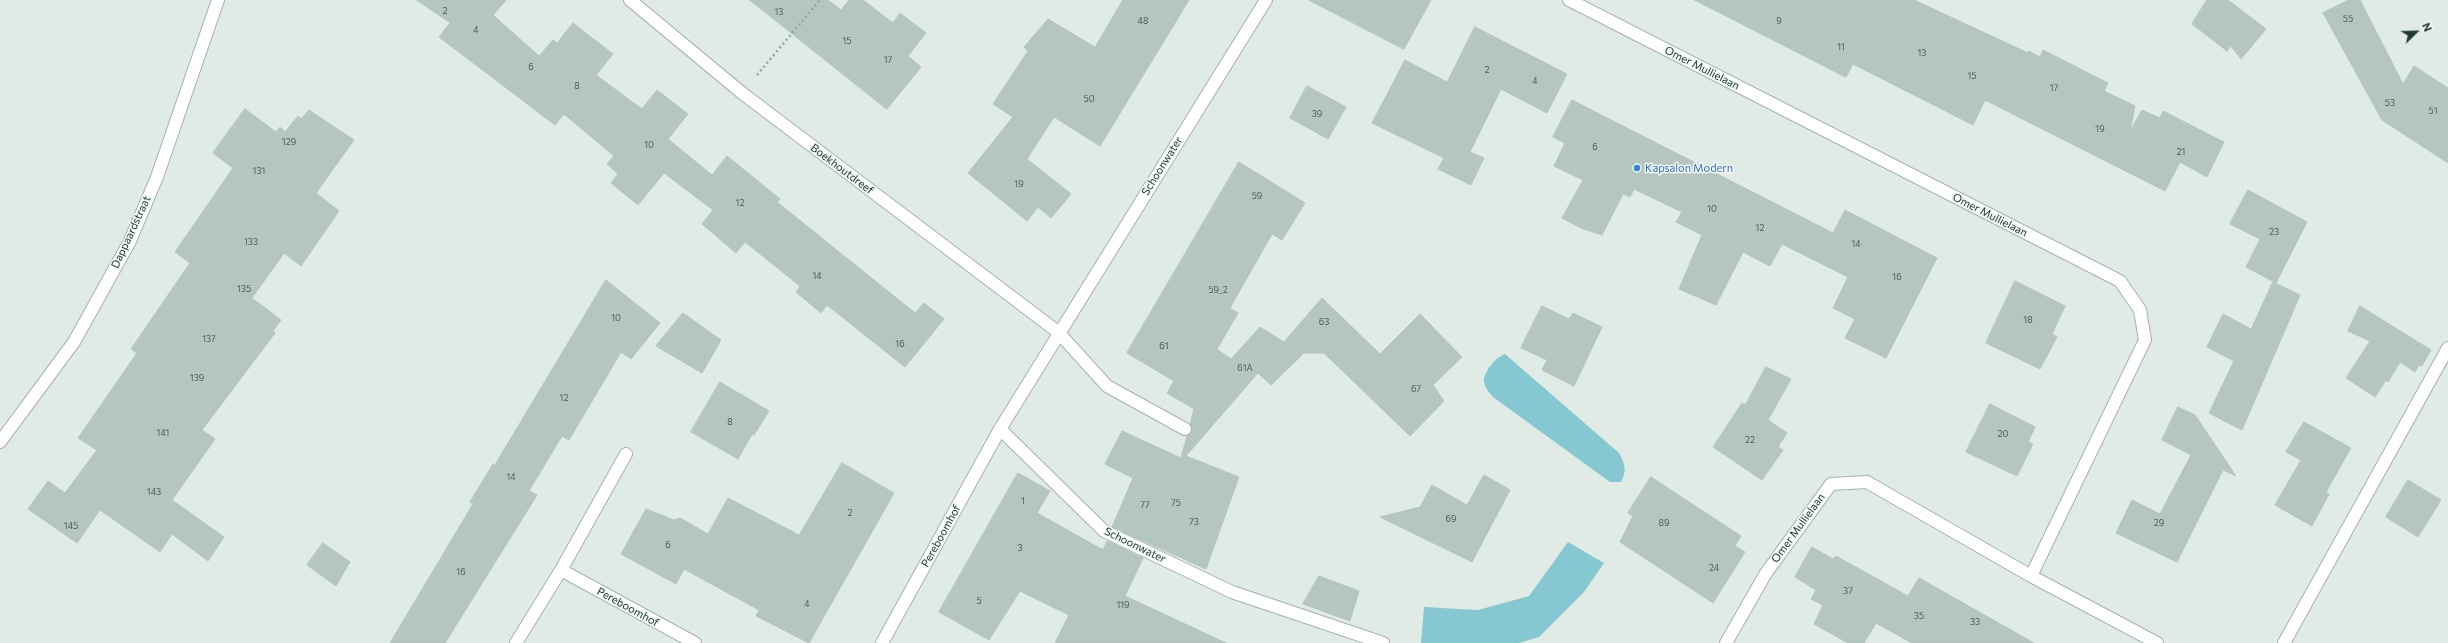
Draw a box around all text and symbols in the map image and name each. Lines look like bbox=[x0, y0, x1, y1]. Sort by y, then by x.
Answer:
house number: 2 bbox=[443, 6, 447, 16]
house number: 13 bbox=[775, 7, 783, 17]
north arrow bbox=[2396, 12, 2436, 52]
house number: 55 bbox=[2343, 14, 2353, 24]
house number: 48 bbox=[1138, 16, 1148, 26]
house number: 9 bbox=[1776, 16, 1782, 26]
text: N bbox=[2420, 21, 2435, 33]
house number: 4 bbox=[473, 25, 479, 35]
house number: 15 bbox=[842, 36, 852, 46]
house number: 11 bbox=[1837, 42, 1845, 52]
street label: Omer Mullielaan bbox=[1662, 43, 1742, 93]
house number: 13 bbox=[1918, 48, 1926, 58]
house number: 17 bbox=[884, 55, 892, 65]
house number: 6 bbox=[528, 62, 534, 72]
house number: 2 bbox=[1485, 65, 1489, 75]
house number: 15 bbox=[1967, 71, 1977, 81]
house number: 4 bbox=[1532, 76, 1538, 86]
house number: 8 bbox=[574, 81, 580, 91]
house number: 17 bbox=[2050, 83, 2058, 93]
house number: 50 bbox=[1083, 94, 1095, 104]
house number: 53 bbox=[2385, 98, 2395, 108]
house number: 51 bbox=[2428, 106, 2438, 116]
house number: 39 bbox=[1312, 109, 1322, 119]
house number: 19 bbox=[2095, 124, 2105, 134]
street label: Schoonwater bbox=[1139, 134, 1185, 198]
house number: 129 bbox=[282, 137, 296, 147]
house number: 10 bbox=[644, 140, 654, 150]
street label: Boekhoutdreef bbox=[808, 141, 876, 197]
house number: 6 bbox=[1592, 142, 1598, 152]
house number: 21 bbox=[2177, 147, 2185, 157]
place label: Kapsalon Modern bbox=[1645, 161, 1733, 175]
marker: Kapsalon Modern bbox=[1632, 163, 1642, 173]
house number: 131 bbox=[253, 166, 265, 176]
house number: 19 bbox=[1014, 179, 1024, 189]
street label: Omer Mullielaan bbox=[1950, 190, 2030, 240]
house number: 59 bbox=[1252, 191, 1262, 201]
street label: Dappaardstraat bbox=[108, 194, 154, 270]
house number: 12 bbox=[736, 198, 744, 208]
house number: 10 bbox=[1707, 204, 1717, 214]
house number: 12 bbox=[1756, 223, 1764, 233]
house number: 23 bbox=[2269, 227, 2279, 237]
house number: 133 bbox=[244, 237, 258, 247]
house number: 14 bbox=[1851, 239, 1861, 249]
house number: 14 bbox=[812, 271, 822, 281]
house number: 16 bbox=[1892, 272, 1902, 282]
house number: 135 bbox=[237, 284, 251, 294]
house number: 59_2 bbox=[1208, 285, 1228, 295]
house number: 10 bbox=[611, 313, 621, 323]
house number: 18 bbox=[2023, 315, 2033, 325]
house number: 63 bbox=[1319, 317, 1329, 327]
house number: 137 bbox=[202, 334, 216, 344]
house number: 16 bbox=[895, 339, 905, 349]
house number: 61 bbox=[1159, 341, 1169, 351]
house number: 61A bbox=[1237, 363, 1253, 373]
house number: 139 bbox=[190, 373, 204, 383]
house number: 67 bbox=[1411, 384, 1421, 394]
house number: 12 bbox=[560, 393, 568, 403]
house number: 8 bbox=[727, 417, 733, 427]
house number: 141 bbox=[157, 428, 169, 438]
house number: 20 bbox=[1998, 429, 2008, 439]
house number: 22 bbox=[1745, 435, 1755, 445]
house number: 14 bbox=[506, 472, 516, 482]
house number: 143 bbox=[147, 487, 161, 497]
street label: Omer Mullielaan bbox=[1768, 491, 1828, 565]
house number: 1 bbox=[1021, 496, 1025, 506]
house number: 75 bbox=[1171, 498, 1181, 508]
house number: 77 bbox=[1140, 500, 1150, 510]
street label: Pereboomhof bbox=[919, 503, 963, 569]
house number: 2 bbox=[848, 508, 852, 518]
house number: 69 bbox=[1446, 514, 1456, 524]
house number: 73 bbox=[1189, 517, 1199, 527]
house number: 89 bbox=[1659, 518, 1669, 528]
house number: 29 bbox=[2154, 518, 2164, 528]
house number: 145 bbox=[64, 521, 78, 531]
street label: Schoonwater bbox=[1102, 524, 1168, 566]
house number: 6 bbox=[665, 540, 671, 550]
house number: 3 bbox=[1017, 543, 1023, 553]
house number: 24 bbox=[1709, 563, 1719, 573]
house number: 16 bbox=[456, 567, 466, 577]
street label: Pereboomhof bbox=[595, 585, 661, 629]
house number: 37 bbox=[1843, 586, 1853, 596]
house number: 5 bbox=[976, 596, 982, 606]
house number: 4 bbox=[804, 599, 810, 609]
house number: 119 bbox=[1116, 600, 1130, 610]
house number: 35 bbox=[1914, 611, 1924, 621]
house number: 33 bbox=[1970, 617, 1980, 627]

